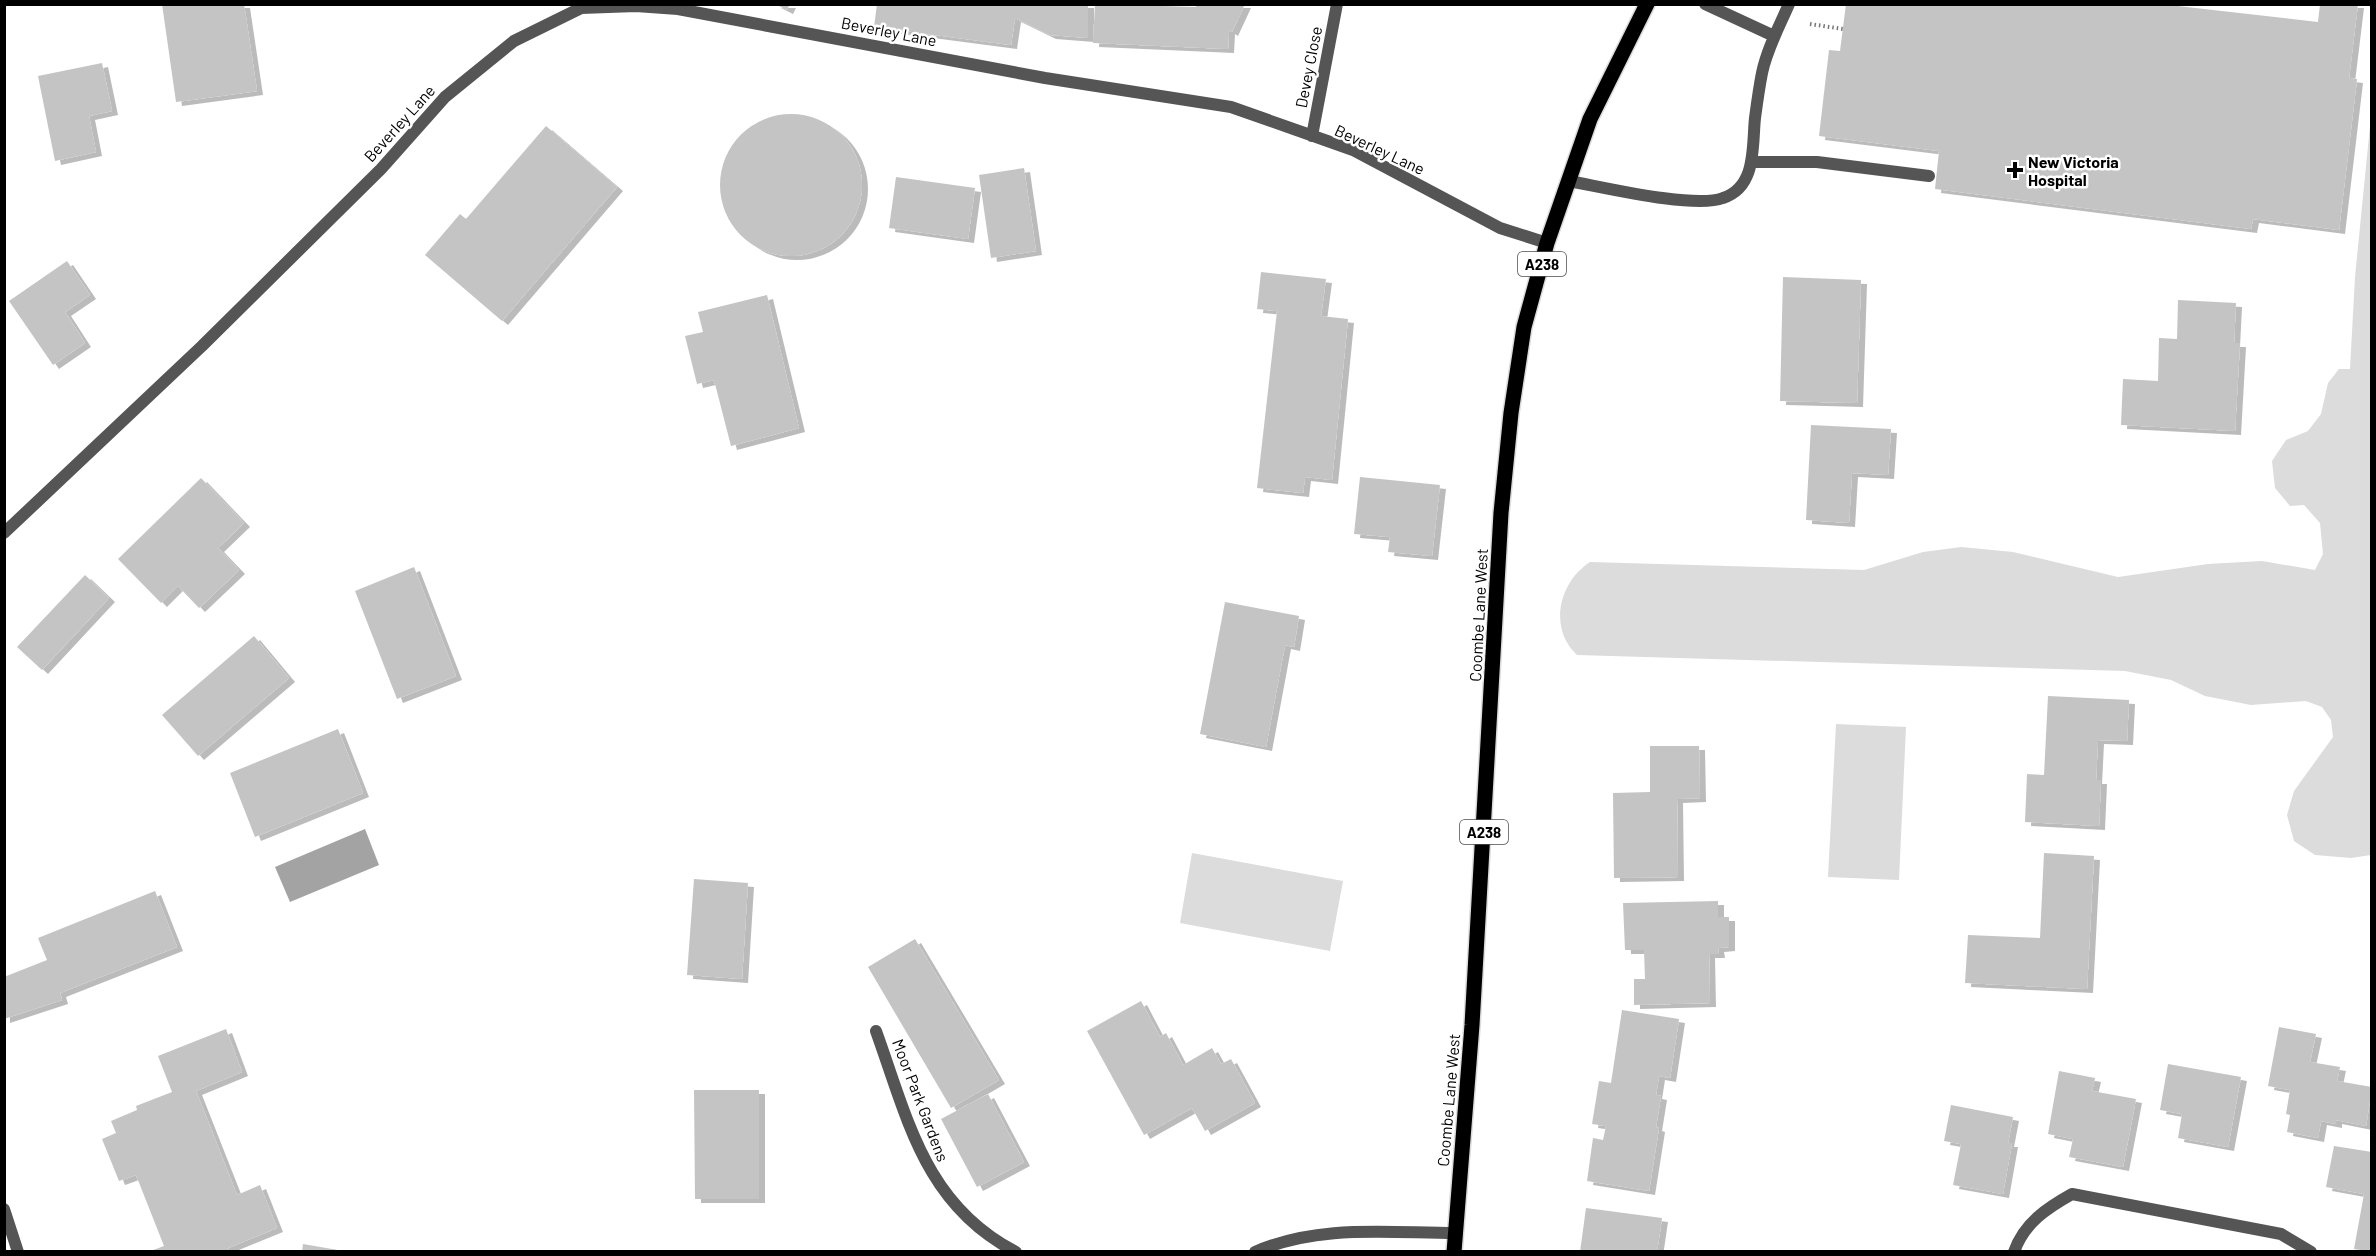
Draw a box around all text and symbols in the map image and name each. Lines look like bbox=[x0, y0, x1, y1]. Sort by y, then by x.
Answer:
street label: Beverley Lane bbox=[840, 12, 938, 50]
street label: Devey Close bbox=[1291, 25, 1325, 109]
street label: Beverley Lane bbox=[360, 81, 438, 165]
street label: Beverley Lane bbox=[1332, 120, 1428, 178]
place label: New Victoria Hospital bbox=[2028, 152, 2119, 189]
marker: New Victoria Hospital bbox=[2006, 161, 2024, 179]
road number: A238 bbox=[1518, 252, 1566, 276]
street label: Coombe Lane West bbox=[1465, 548, 1491, 682]
road number: A238 bbox=[1460, 820, 1508, 844]
street label: Coombe Lane West bbox=[1433, 1033, 1463, 1167]
street label: Moor Park Gardens bbox=[889, 1036, 953, 1164]

